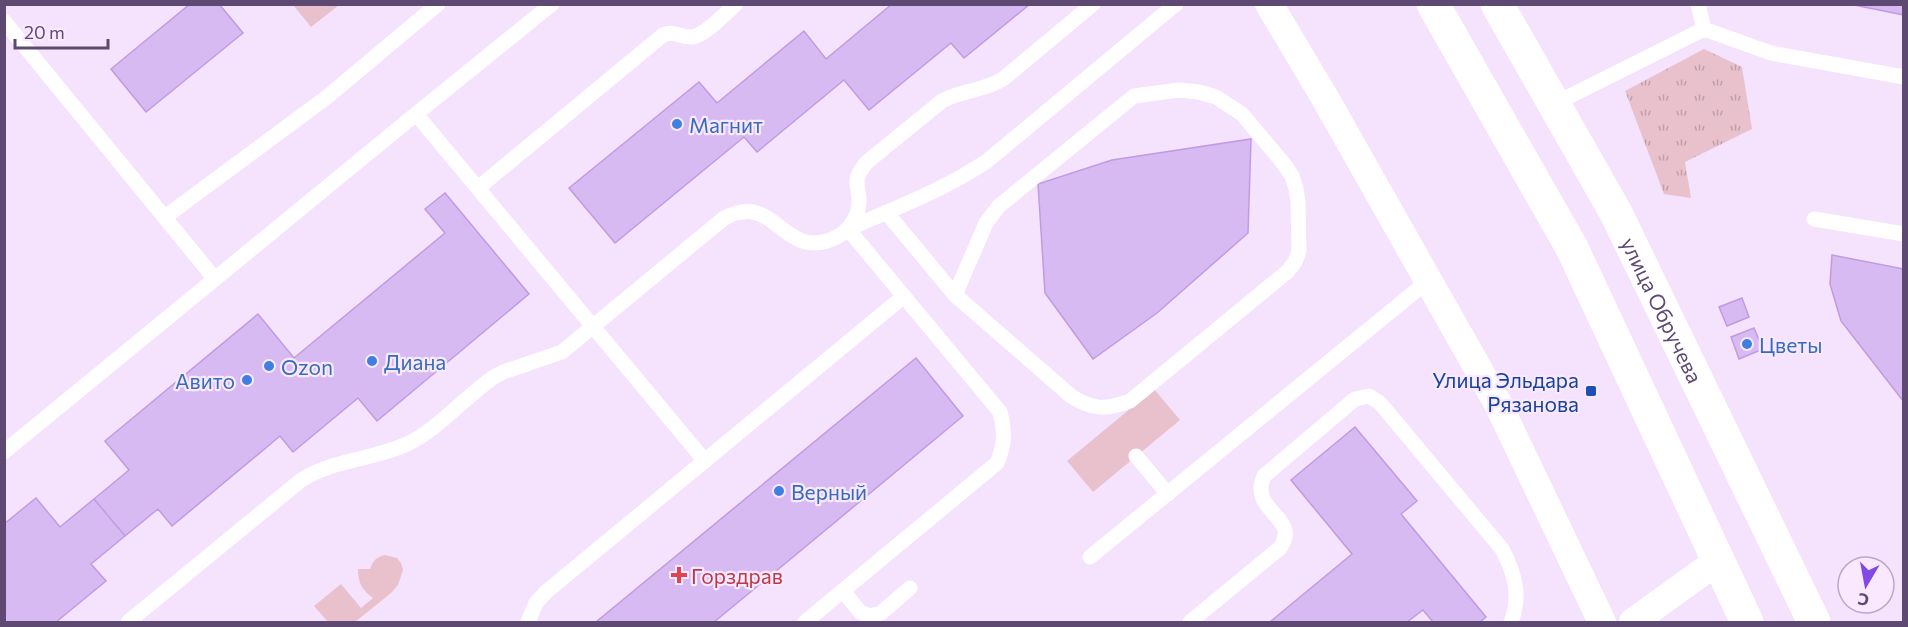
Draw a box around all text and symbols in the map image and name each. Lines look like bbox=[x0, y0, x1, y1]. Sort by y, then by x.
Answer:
scale bar bbox=[15, 12, 108, 50]
text: 20 m bbox=[24, 21, 65, 43]
place label: Магнит bbox=[689, 112, 763, 137]
marker: Магнит bbox=[670, 117, 684, 131]
street label: улица Обручева bbox=[1617, 233, 1709, 387]
place label: Цветы bbox=[1759, 332, 1822, 357]
marker: Цветы bbox=[1740, 337, 1754, 351]
place label: Диана bbox=[384, 349, 446, 374]
place label: Ozon bbox=[281, 354, 333, 379]
marker: Диана bbox=[365, 354, 379, 368]
marker: Ozon bbox=[262, 359, 276, 373]
place label: Улица Эльдара Рязанова bbox=[1432, 367, 1579, 416]
place label: Авито bbox=[175, 368, 235, 393]
marker: Авито bbox=[240, 373, 254, 387]
marker: Улица Эльдара Рязанова bbox=[1584, 384, 1598, 398]
place label: Верный bbox=[791, 479, 867, 504]
marker: Верный bbox=[772, 484, 786, 498]
north arrow bbox=[1836, 555, 1896, 615]
place label: Горздрав bbox=[691, 563, 783, 588]
marker: Горздрав bbox=[672, 568, 686, 582]
text: С bbox=[1856, 590, 1870, 611]

